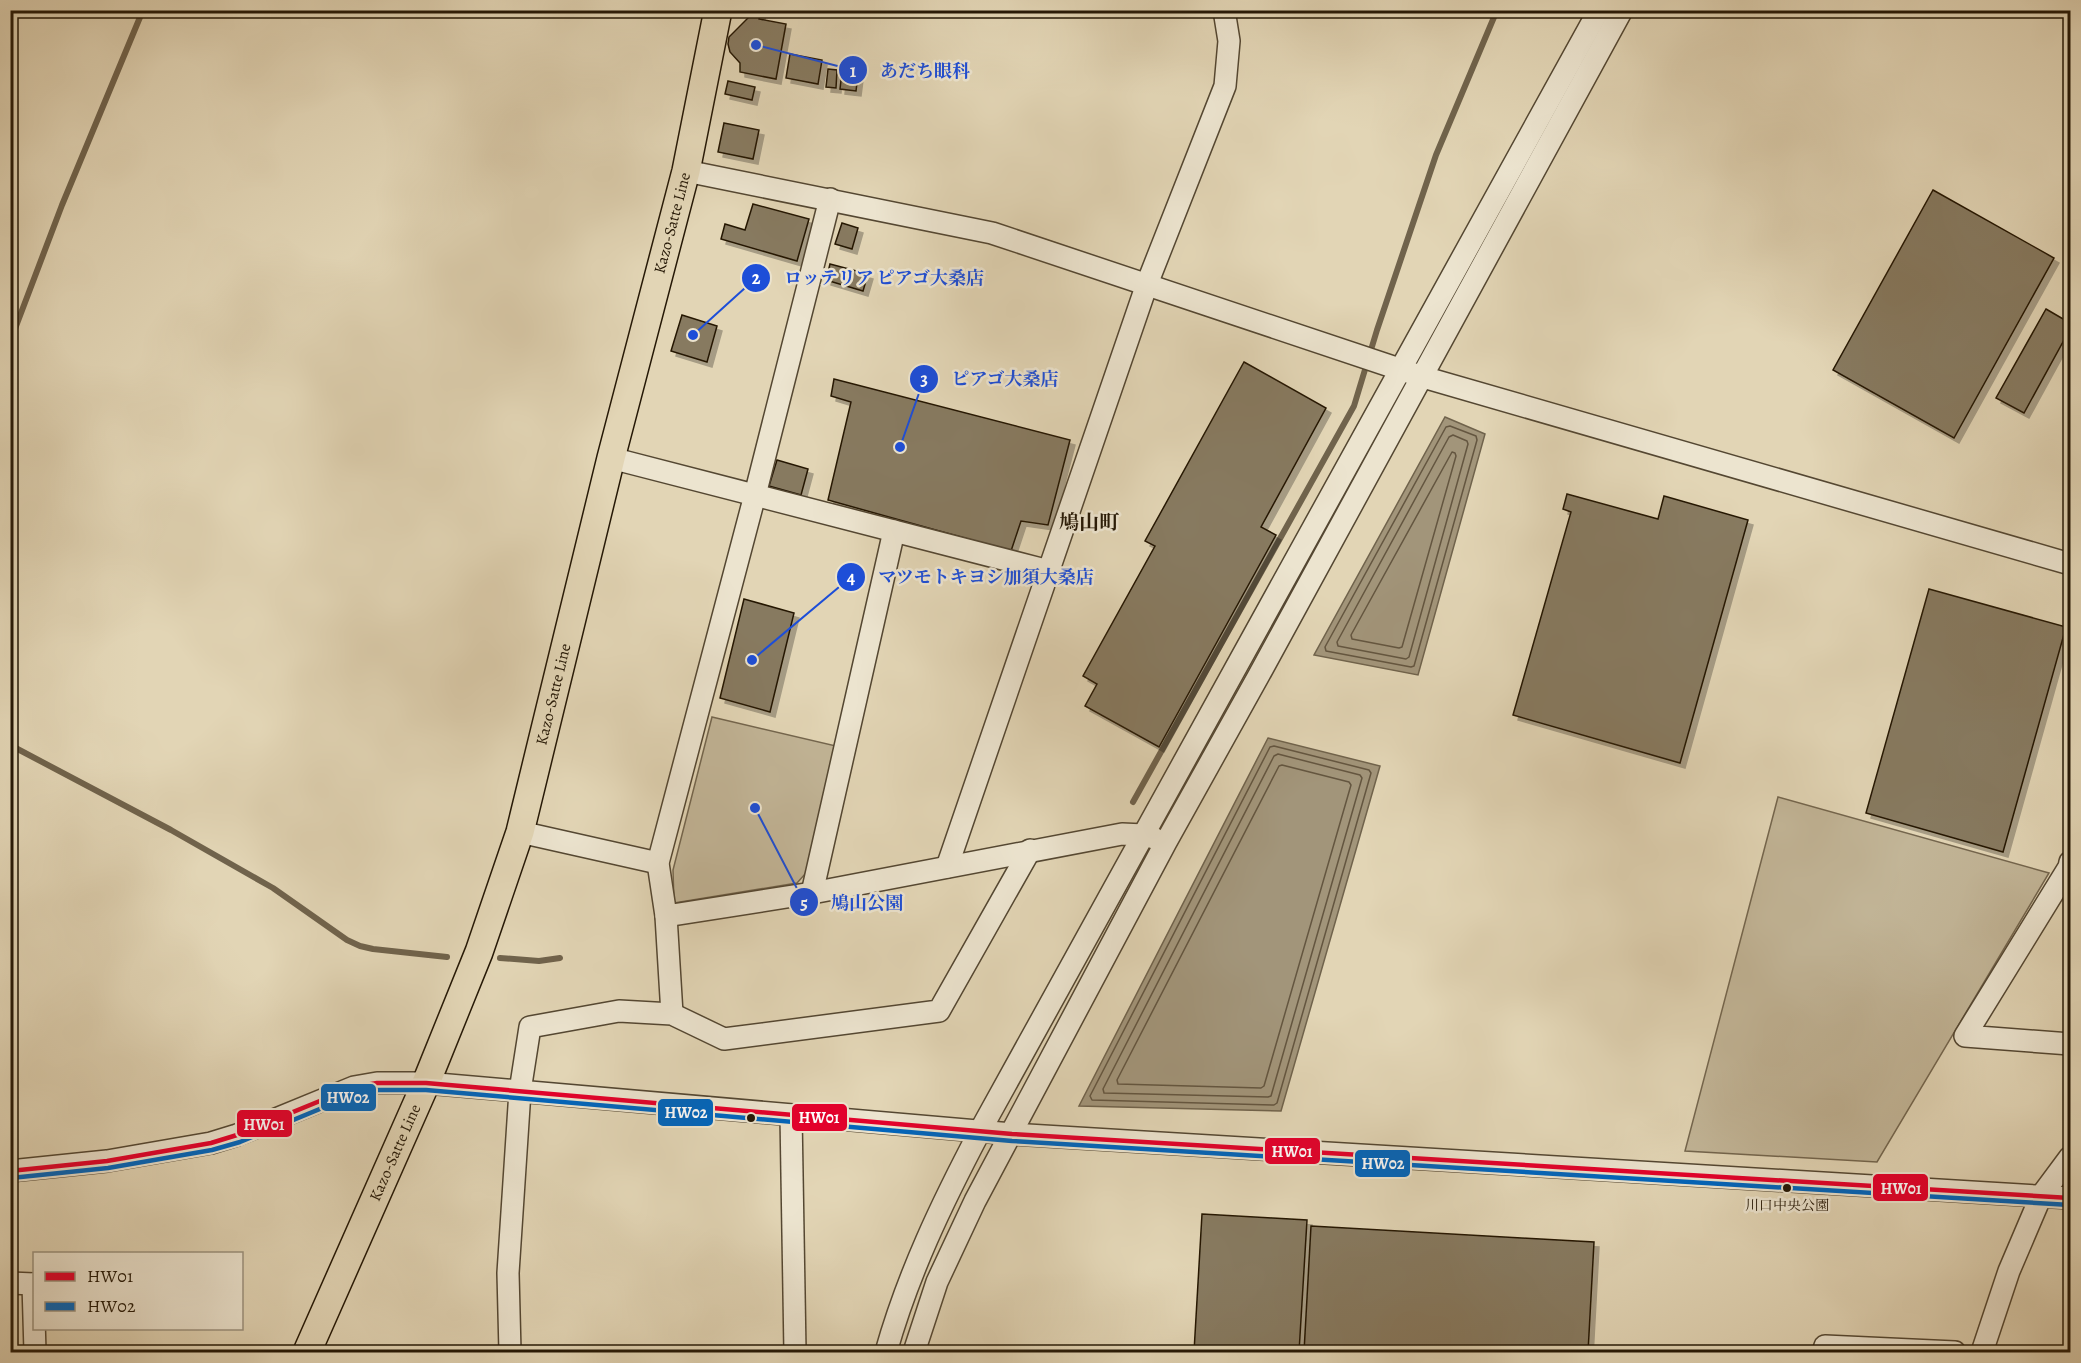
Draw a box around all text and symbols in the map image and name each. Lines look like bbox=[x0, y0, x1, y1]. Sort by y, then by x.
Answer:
callout: あだち眼科 bbox=[838, 52, 982, 88]
text: 1 bbox=[850, 59, 857, 83]
text: あだち眼科 bbox=[880, 59, 970, 83]
street label: Kazo-Satte Line bbox=[649, 170, 696, 276]
callout: ロッテリア ピアゴ大桑店 bbox=[741, 260, 996, 296]
text: 2 bbox=[752, 266, 761, 290]
text: ロッテリア ピアゴ大桑店 bbox=[784, 266, 984, 290]
callout: ピアゴ大桑店 bbox=[909, 361, 1071, 397]
text: 3 bbox=[920, 367, 928, 391]
text: ピアゴ大桑店 bbox=[951, 367, 1059, 391]
district label: 鳩山町 bbox=[1059, 509, 1120, 536]
callout: マツモトキヨシ加須大桑店 bbox=[836, 559, 1106, 595]
text: 4 bbox=[847, 565, 856, 589]
text: マツモトキヨシ加須大桑店 bbox=[878, 565, 1094, 589]
street label: Kazo-Satte Line bbox=[531, 641, 576, 747]
callout: 鳩山公園 bbox=[789, 884, 915, 920]
text: 5 bbox=[800, 891, 808, 915]
text: 鳩山公園 bbox=[831, 891, 903, 915]
line badge: HW02 bbox=[320, 1083, 377, 1112]
text: HW02 bbox=[326, 1087, 370, 1109]
line badge: HW02 bbox=[657, 1098, 714, 1127]
street label: Kazo-Satte Line bbox=[364, 1101, 426, 1205]
text: HW02 bbox=[664, 1102, 708, 1124]
line badge: HW01 bbox=[791, 1103, 848, 1132]
text: HW01 bbox=[798, 1107, 840, 1129]
line badge: HW01 bbox=[236, 1109, 293, 1138]
unlabelled marker bbox=[745, 1112, 757, 1124]
text: HW01 bbox=[243, 1114, 285, 1136]
line badge: HW01 bbox=[1264, 1137, 1321, 1165]
text: HW01 bbox=[1271, 1141, 1313, 1163]
line badge: HW02 bbox=[1354, 1149, 1411, 1178]
text: HW02 bbox=[1361, 1153, 1405, 1175]
line badge: HW01 bbox=[1872, 1173, 1929, 1202]
text: HW01 bbox=[1880, 1178, 1922, 1200]
marker: 川口中央公園 bbox=[1781, 1182, 1793, 1194]
place label: 川口中央公園 bbox=[1745, 1196, 1829, 1215]
legend bbox=[33, 1252, 243, 1330]
text: HW01 bbox=[87, 1264, 133, 1288]
text: HW02 bbox=[87, 1294, 136, 1318]

